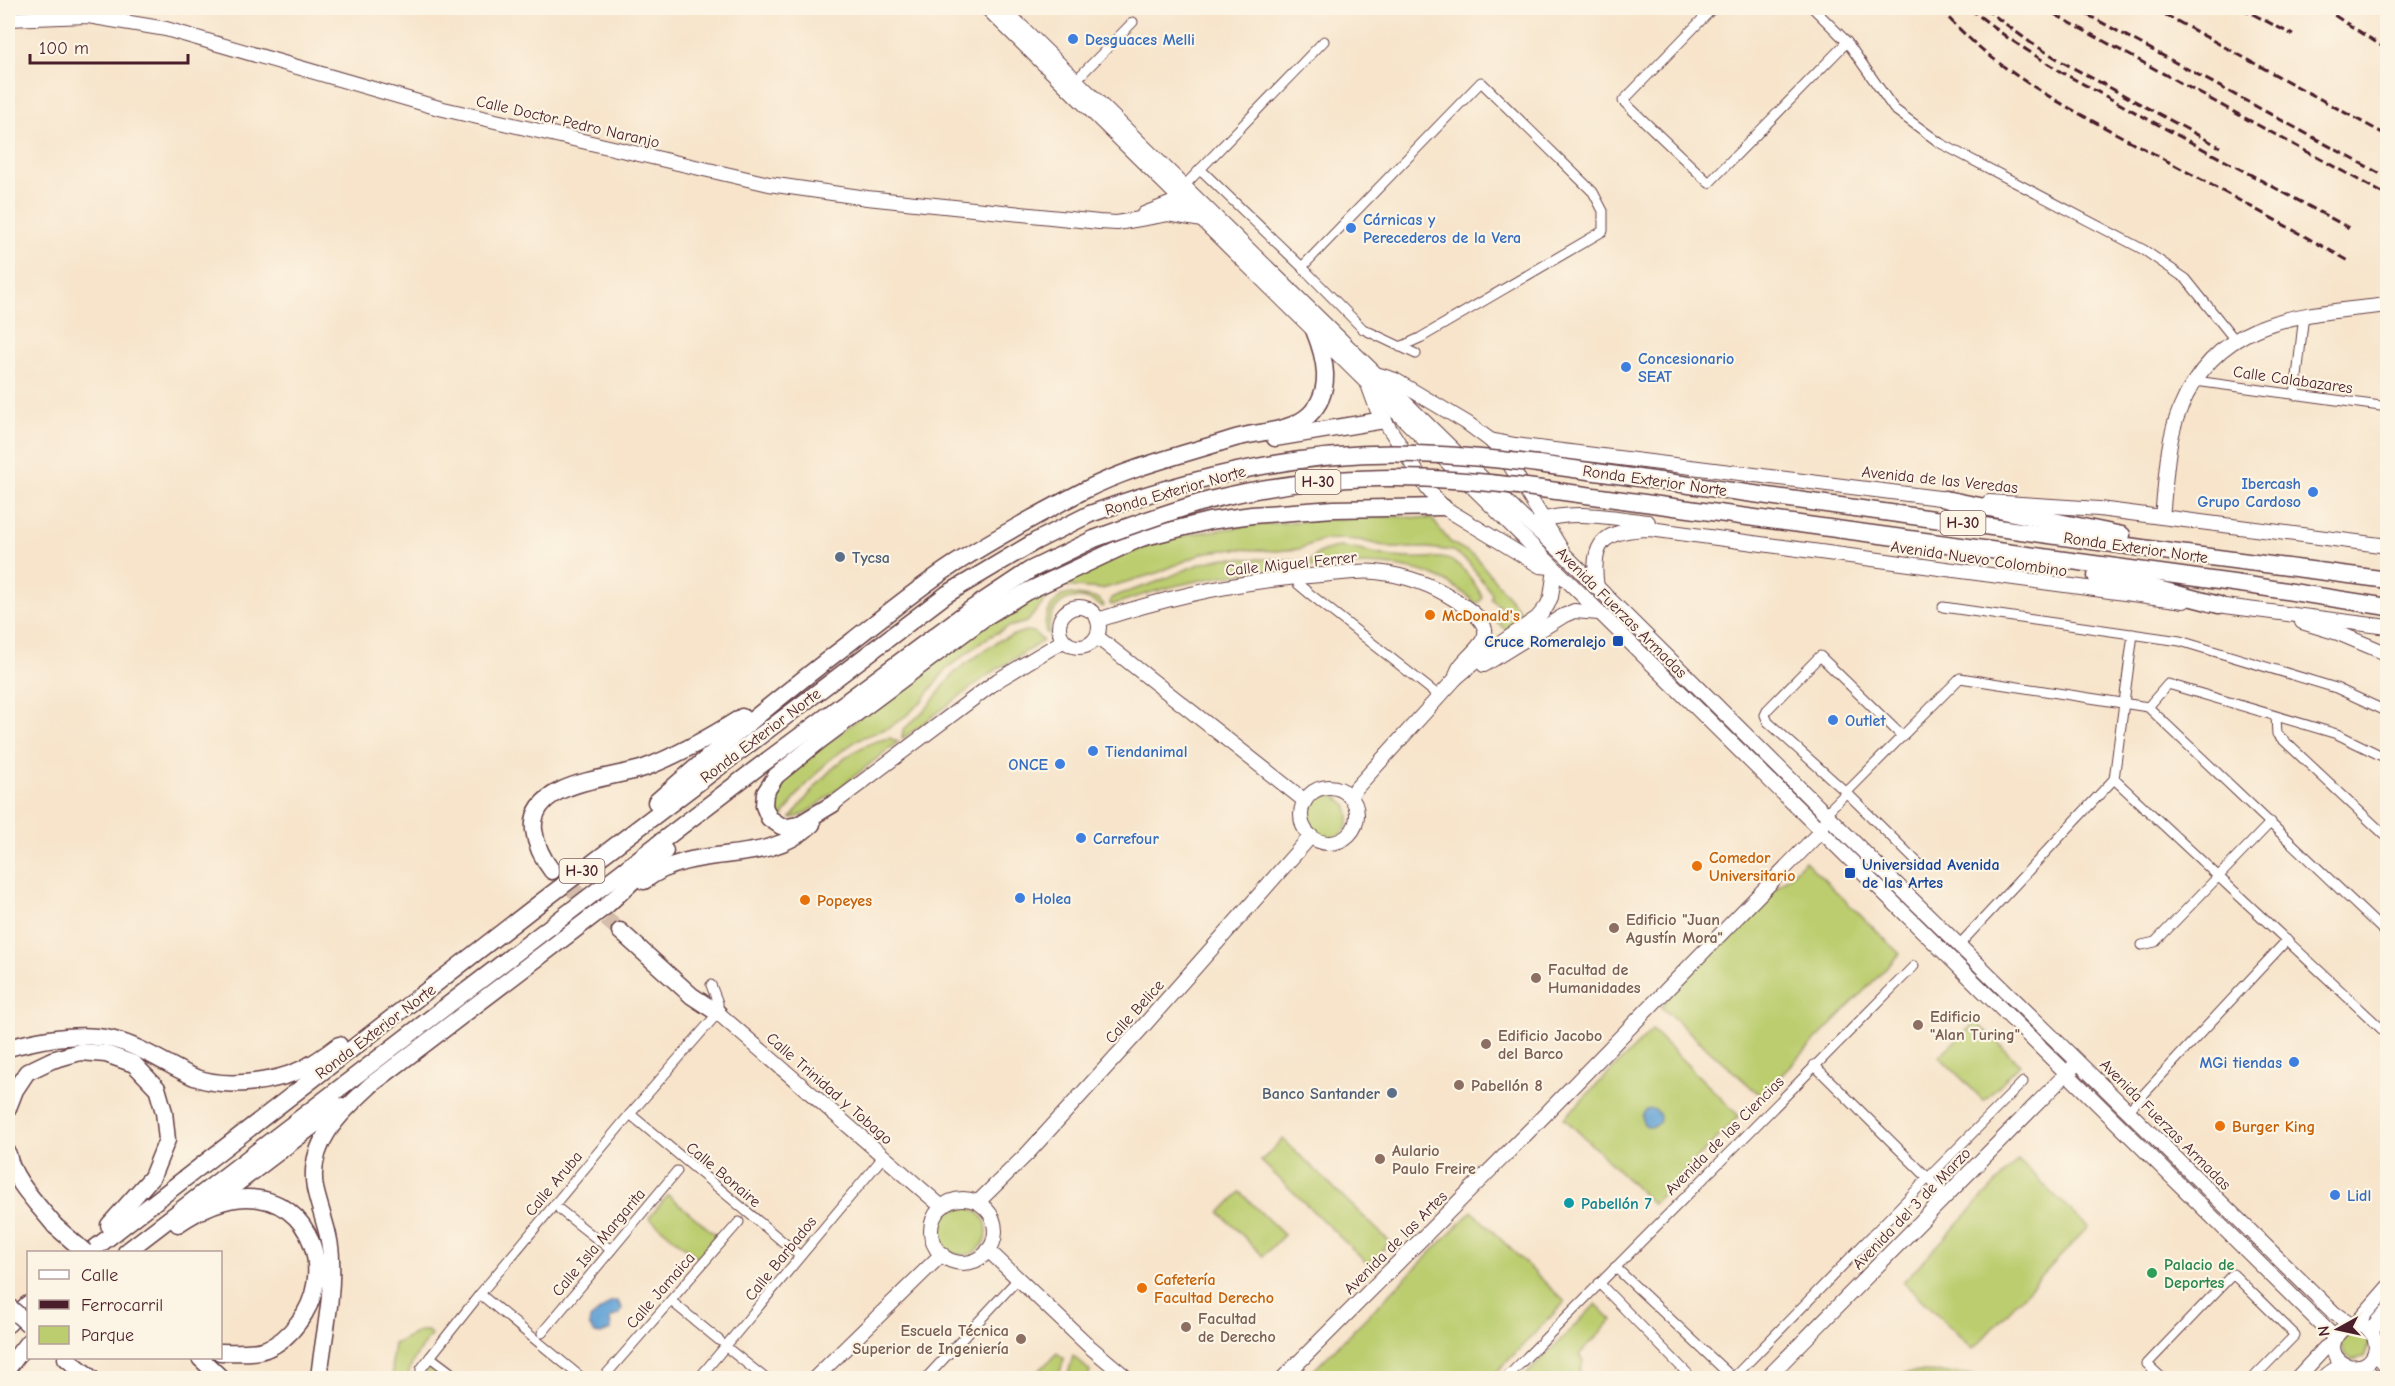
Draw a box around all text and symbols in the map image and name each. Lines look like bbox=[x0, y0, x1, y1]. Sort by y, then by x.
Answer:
scale bar bbox=[30, 27, 188, 65]
place label: Desguaces Melli bbox=[1085, 31, 1195, 49]
marker: Desguaces Melli bbox=[1066, 32, 1080, 46]
text: 100 m bbox=[39, 38, 89, 59]
street label: Calle Doctor Pedro Naranjo bbox=[474, 92, 661, 152]
place label: Cárnicas y Perecederos de la Vera bbox=[1363, 211, 1521, 247]
marker: Cárnicas y Perecederos de la Vera bbox=[1344, 221, 1358, 235]
place label: Concesionario SEAT bbox=[1638, 350, 1734, 386]
marker: Concesionario SEAT bbox=[1619, 360, 1633, 374]
street label: Calle Calabazares bbox=[2232, 363, 2354, 397]
street label: Ronda Exterior Norte bbox=[1103, 462, 1248, 520]
street label: Ronda Exterior Norte bbox=[1581, 462, 1728, 500]
street label: Avenida de las Veredas bbox=[1861, 463, 2019, 497]
road number: H-30 bbox=[1296, 470, 1340, 494]
place label: Ibercash Grupo Cardoso bbox=[2197, 475, 2301, 511]
marker: Ibercash Grupo Cardoso bbox=[2306, 485, 2320, 499]
road number: H-30 bbox=[1940, 511, 1986, 535]
street label: Ronda Exterior Norte bbox=[2062, 529, 2209, 567]
street label: Avenida Nuevo Colombino bbox=[1889, 538, 2068, 580]
street label: Avenida Fuerzas Armadas bbox=[1552, 544, 1691, 682]
street label: Calle Miguel Ferrer bbox=[1224, 548, 1358, 580]
place label: Tycsa bbox=[852, 549, 890, 567]
marker: Tycsa bbox=[833, 550, 847, 564]
place label: McDonald's bbox=[1442, 607, 1520, 625]
marker: McDonald's bbox=[1423, 608, 1437, 622]
place label: Cruce Romeralejo bbox=[1484, 633, 1606, 651]
marker: Cruce Romeralejo bbox=[1611, 634, 1625, 648]
street label: Ronda Exterior Norte bbox=[697, 685, 824, 787]
place label: Outlet bbox=[1845, 712, 1886, 730]
marker: Outlet bbox=[1826, 713, 1840, 727]
place label: Tiendanimal bbox=[1105, 743, 1188, 761]
marker: Tiendanimal bbox=[1086, 744, 1100, 758]
place label: ONCE bbox=[1008, 756, 1049, 774]
marker: ONCE bbox=[1053, 757, 1067, 771]
place label: Carrefour bbox=[1093, 830, 1159, 848]
marker: Carrefour bbox=[1074, 831, 1088, 845]
place label: Comedor Universitario bbox=[1709, 849, 1795, 885]
place label: Universidad Avenida de las Artes bbox=[1862, 856, 2000, 892]
road number: H-30 bbox=[560, 859, 604, 883]
marker: Comedor Universitario bbox=[1690, 859, 1704, 873]
marker: Universidad Avenida de las Artes bbox=[1843, 866, 1857, 880]
place label: Holea bbox=[1032, 890, 1071, 908]
marker: Holea bbox=[1013, 891, 1027, 905]
place label: Popeyes bbox=[817, 892, 872, 910]
marker: Popeyes bbox=[798, 893, 812, 907]
place label: Edificio "Juan Agustín Mora" bbox=[1626, 911, 1723, 947]
marker: Edificio "Juan Agustín Mora" bbox=[1607, 921, 1621, 935]
place label: Facultad de Humanidades bbox=[1548, 961, 1641, 997]
marker: Facultad de Humanidades bbox=[1529, 971, 1543, 985]
street label: Calle Belice bbox=[1102, 976, 1168, 1047]
street label: Ronda Exterior Norte bbox=[312, 981, 439, 1083]
place label: Edificio "Alan Turing" bbox=[1930, 1008, 2020, 1044]
marker: Edificio "Alan Turing" bbox=[1911, 1018, 1925, 1032]
place label: Edificio Jacobo del Barco bbox=[1498, 1027, 1602, 1063]
street label: Calle Trinidad y Tobago bbox=[763, 1029, 896, 1148]
marker: Edificio Jacobo del Barco bbox=[1479, 1037, 1493, 1051]
place label: MGi tiendas bbox=[2200, 1054, 2282, 1072]
marker: MGi tiendas bbox=[2287, 1055, 2301, 1069]
street label: Avenida Fuerzas Armadas bbox=[2096, 1056, 2235, 1194]
street label: Avenida de las Ciencias bbox=[1662, 1072, 1788, 1199]
place label: Pabellón 8 bbox=[1471, 1077, 1543, 1095]
marker: Pabellón 8 bbox=[1452, 1078, 1466, 1092]
place label: Banco Santander bbox=[1262, 1085, 1381, 1103]
marker: Banco Santander bbox=[1385, 1086, 1399, 1100]
place label: Burger King bbox=[2232, 1118, 2315, 1136]
marker: Burger King bbox=[2213, 1119, 2227, 1133]
street label: Calle Bonaire bbox=[682, 1138, 764, 1211]
place label: Aulario Paulo Freire bbox=[1392, 1142, 1476, 1178]
street label: Avenida del 3 de Marzo bbox=[1849, 1144, 1974, 1273]
street label: Calle Aruba bbox=[521, 1148, 586, 1220]
marker: Aulario Paulo Freire bbox=[1373, 1152, 1387, 1166]
street label: Calle Isla Margarita bbox=[548, 1185, 649, 1300]
street label: Avenida de las Artes bbox=[1340, 1187, 1451, 1298]
place label: Lidl bbox=[2347, 1187, 2371, 1205]
marker: Lidl bbox=[2328, 1188, 2342, 1202]
place label: Pabellón 7 bbox=[1581, 1195, 1652, 1213]
marker: Pabellón 7 bbox=[1562, 1196, 1576, 1210]
street label: Calle Barbados bbox=[741, 1213, 820, 1304]
street label: Calle Jamaica bbox=[623, 1249, 699, 1332]
legend bbox=[27, 1251, 222, 1359]
place label: Palacio de Deportes bbox=[2164, 1256, 2235, 1292]
text: Calle bbox=[81, 1265, 118, 1286]
marker: Palacio de Deportes bbox=[2145, 1266, 2159, 1280]
place label: Cafetería Facultad Derecho bbox=[1154, 1271, 1274, 1307]
marker: Cafetería Facultad Derecho bbox=[1135, 1281, 1149, 1295]
text: Ferrocarril bbox=[81, 1295, 163, 1316]
north arrow bbox=[2308, 1299, 2368, 1359]
place label: Facultad de Derecho bbox=[1198, 1310, 1276, 1346]
marker: Facultad de Derecho bbox=[1179, 1320, 1193, 1334]
place label: Escuela Técnica Superior de Ingeniería bbox=[852, 1322, 1009, 1358]
text: Parque bbox=[81, 1325, 134, 1346]
text: N bbox=[2314, 1325, 2334, 1337]
marker: Escuela Técnica Superior de Ingeniería bbox=[1014, 1332, 1028, 1346]

